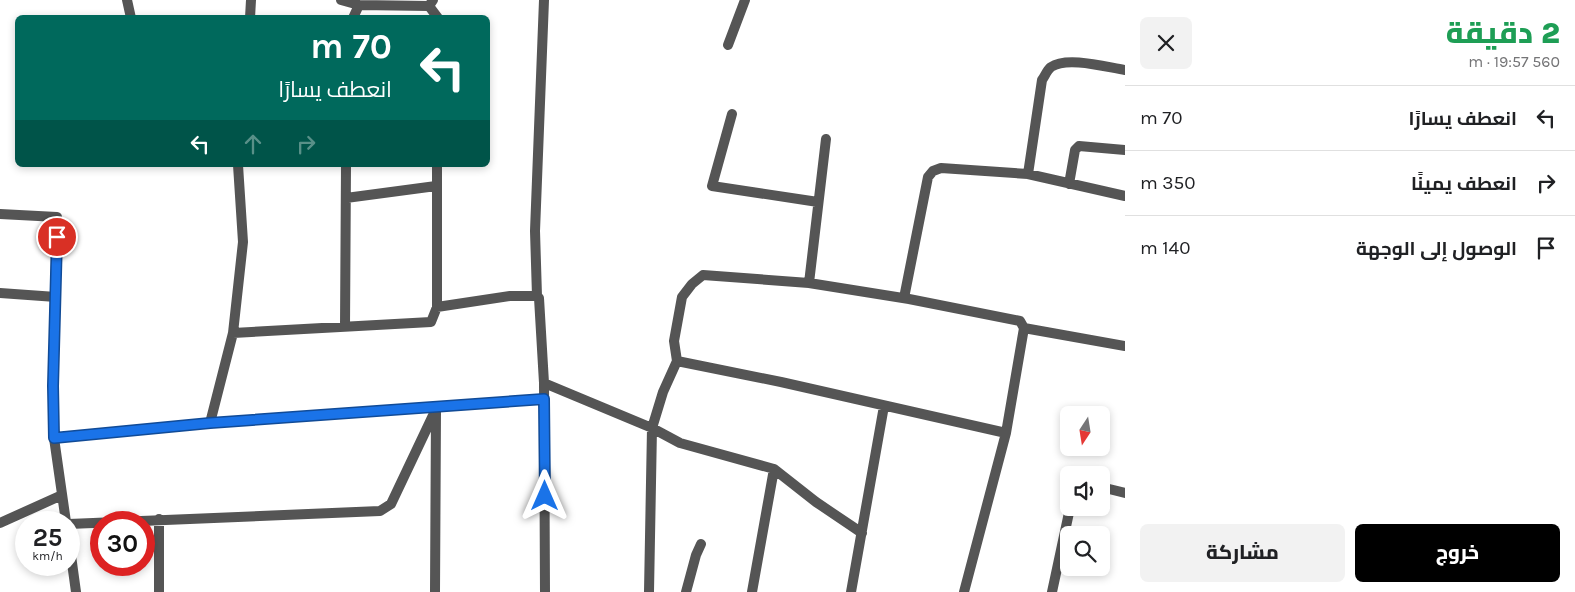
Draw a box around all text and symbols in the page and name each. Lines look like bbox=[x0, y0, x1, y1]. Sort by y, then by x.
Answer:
text: 2 دقيقة bbox=[1446, 15, 1560, 51]
button: close bbox=[1140, 17, 1192, 69]
text: 70 m bbox=[310, 26, 392, 67]
icon: left bbox=[410, 35, 475, 100]
text: 560 m · 19:57 bbox=[1468, 52, 1560, 71]
text: انعطف يسارًا bbox=[278, 77, 392, 103]
icon: left bbox=[1532, 104, 1560, 132]
text: 70 m bbox=[1140, 107, 1183, 129]
text: انعطف يسارًا bbox=[1409, 108, 1517, 130]
icon: left bbox=[186, 130, 214, 158]
icon: ahead bbox=[239, 130, 267, 158]
icon: right bbox=[292, 130, 320, 158]
icon: right bbox=[1532, 169, 1560, 197]
text: 350 m bbox=[1140, 172, 1196, 194]
text: انعطف يمينًا bbox=[1411, 173, 1517, 195]
pin bbox=[36, 216, 78, 258]
icon: arrive bbox=[43, 223, 71, 251]
icon: arrive bbox=[1532, 234, 1560, 262]
text: 140 m bbox=[1140, 237, 1190, 259]
text: الوصول إلى الوجهة bbox=[1356, 238, 1517, 260]
north arrow bbox=[1060, 406, 1110, 456]
map controls bbox=[1060, 406, 1110, 576]
button: sound bbox=[1060, 466, 1110, 516]
position arrow bbox=[518, 469, 570, 521]
speed limit sign: 30 bbox=[90, 511, 155, 576]
text: 25 bbox=[33, 523, 62, 552]
button: مشاركة bbox=[1140, 524, 1345, 582]
button: خروج bbox=[1355, 524, 1560, 582]
button: search bbox=[1060, 526, 1110, 576]
text: km/h bbox=[32, 549, 63, 563]

